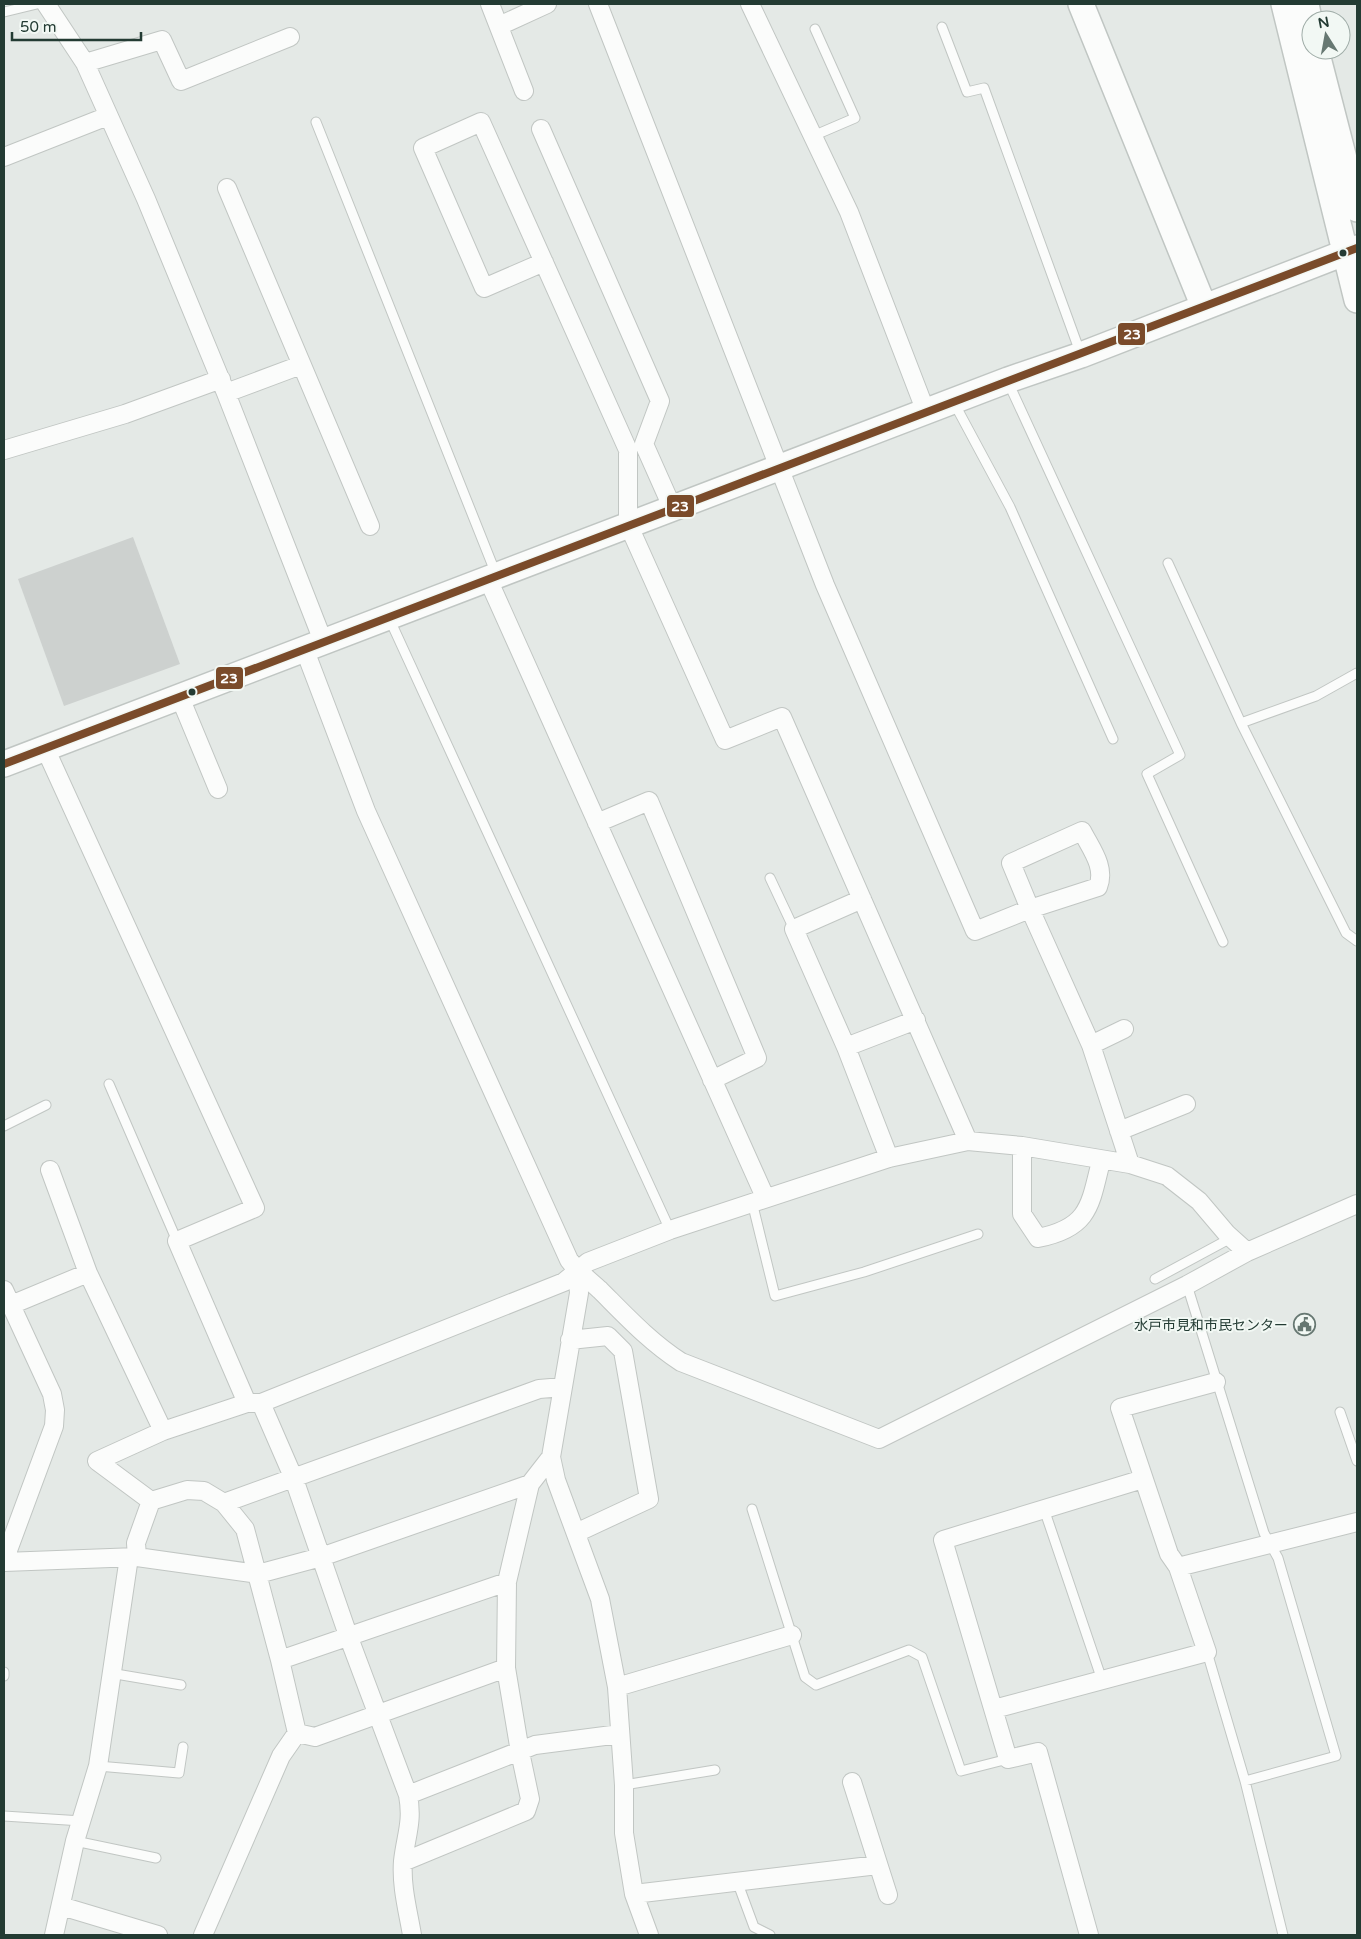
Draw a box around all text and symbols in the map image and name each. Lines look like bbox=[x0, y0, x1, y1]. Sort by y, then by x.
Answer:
scale bar bbox=[12, 10, 141, 42]
north arrow bbox=[1301, 10, 1351, 60]
text: N bbox=[1316, 13, 1331, 32]
text: 50 m bbox=[20, 18, 57, 36]
unlabelled marker bbox=[1338, 248, 1348, 258]
line badge: 23 bbox=[1117, 322, 1146, 346]
text: 23 bbox=[1123, 326, 1141, 343]
line badge: 23 bbox=[666, 494, 695, 518]
text: 23 bbox=[671, 498, 689, 515]
line badge: 23 bbox=[215, 666, 244, 690]
text: 23 bbox=[220, 670, 238, 687]
unlabelled marker bbox=[187, 687, 197, 697]
public building icon: 水戸市見和市民センター bbox=[1292, 1313, 1316, 1337]
place label: 水戸市見和市民センター bbox=[1134, 1317, 1288, 1334]

